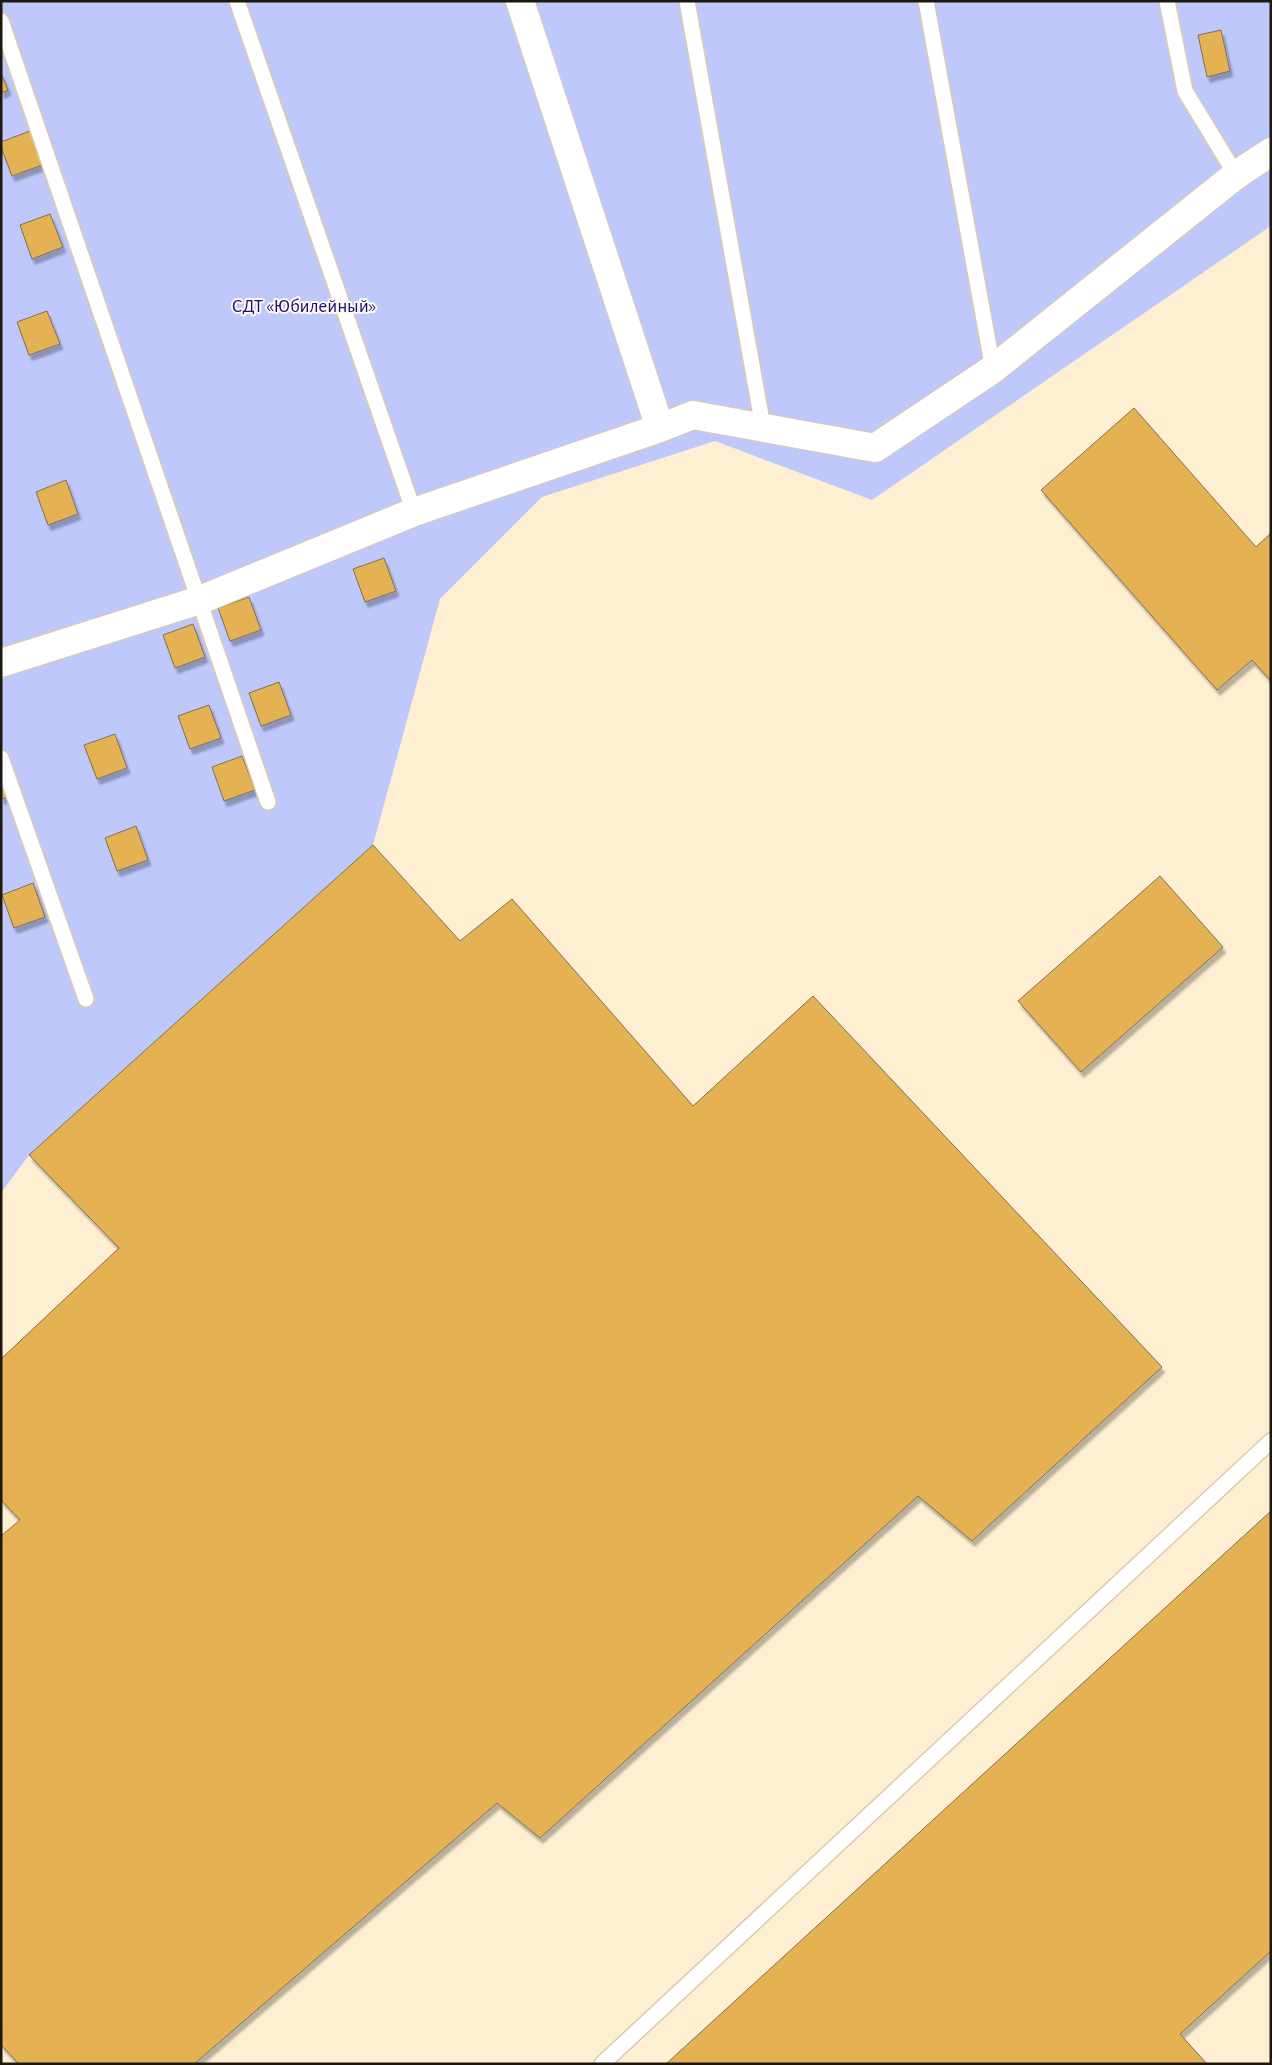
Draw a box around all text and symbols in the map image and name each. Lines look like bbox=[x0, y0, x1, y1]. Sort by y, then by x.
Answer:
park label: СДТ «Юбилейный» bbox=[232, 297, 376, 316]

